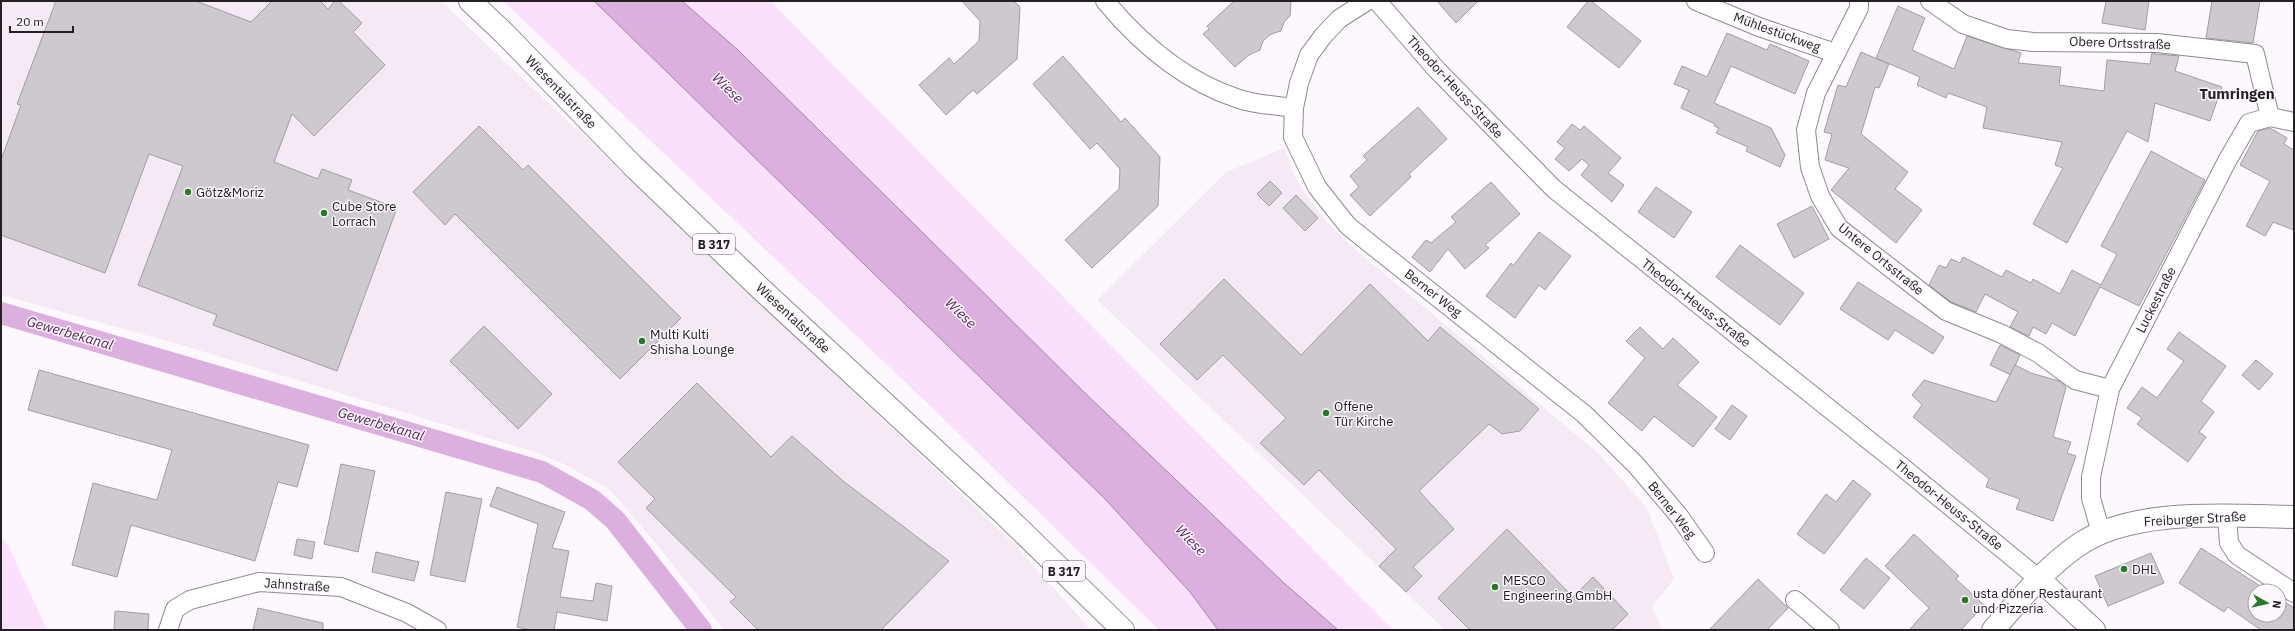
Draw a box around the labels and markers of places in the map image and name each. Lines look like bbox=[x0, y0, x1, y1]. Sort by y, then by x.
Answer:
place label: Götz&Moriz bbox=[196, 184, 264, 201]
marker: Götz&Moriz bbox=[183, 187, 193, 197]
place label: Cube Store Lorrach bbox=[332, 198, 396, 230]
marker: Cube Store Lorrach bbox=[319, 208, 329, 218]
place label: Multi Kulti Shisha Lounge bbox=[650, 326, 734, 358]
marker: Multi Kulti Shisha Lounge bbox=[637, 336, 647, 346]
place label: Offene Tür Kirche bbox=[1334, 398, 1393, 430]
marker: Offene Tür Kirche bbox=[1321, 408, 1331, 418]
place label: DHL bbox=[2132, 561, 2157, 578]
marker: DHL bbox=[2119, 564, 2129, 574]
place label: MESCO Engineering GmbH bbox=[1503, 572, 1612, 604]
marker: MESCO Engineering GmbH bbox=[1490, 582, 1500, 592]
place label: usta döner Restaurant und Pizzeria bbox=[1973, 585, 2102, 617]
marker: usta döner Restaurant und Pizzeria bbox=[1960, 595, 1970, 605]

